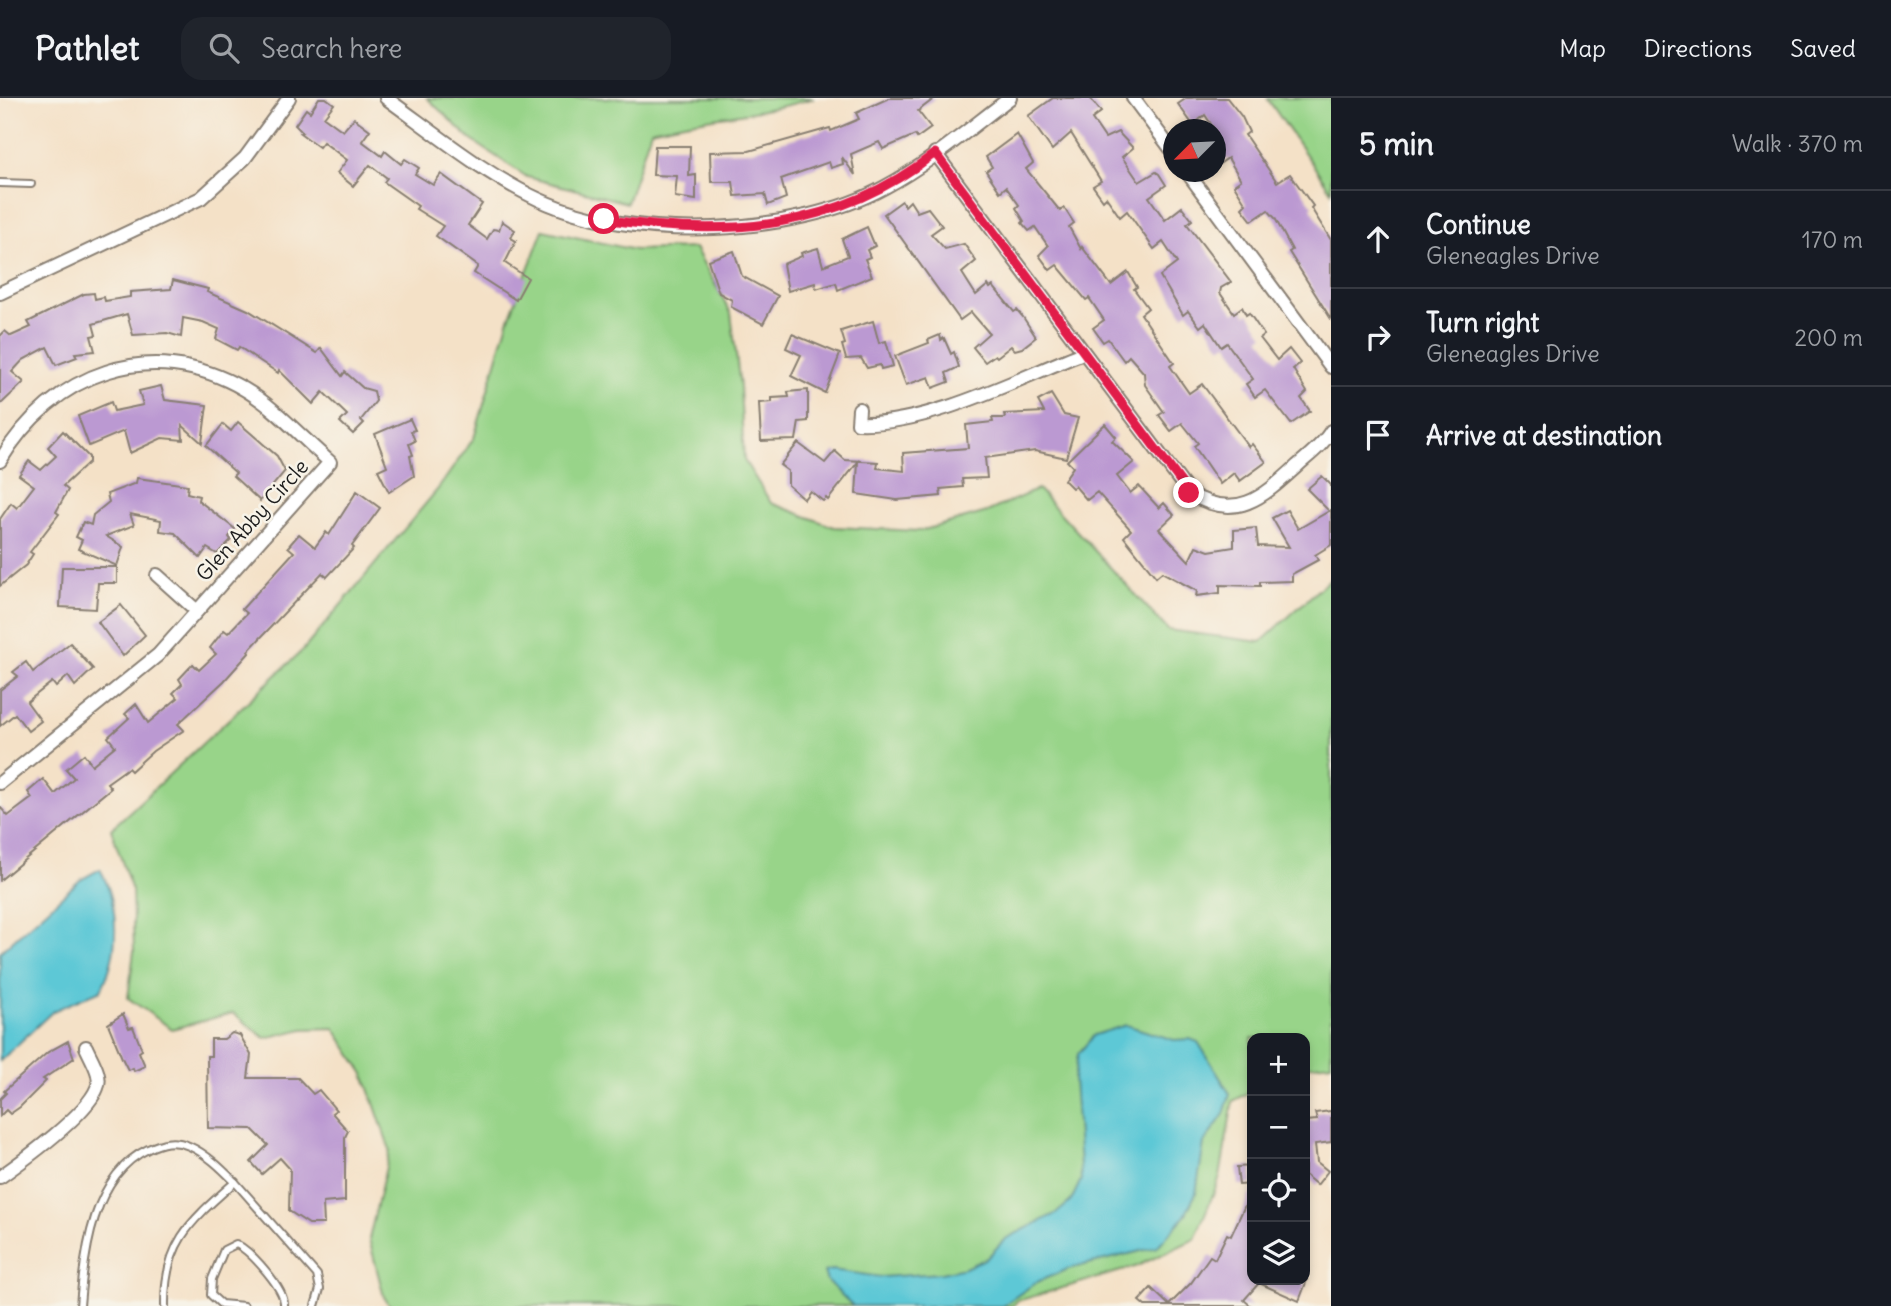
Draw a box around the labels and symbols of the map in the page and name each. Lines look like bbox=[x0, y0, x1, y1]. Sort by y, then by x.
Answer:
north arrow bbox=[1163, 119, 1226, 182]
route start bbox=[588, 203, 619, 234]
street label: Glen Abby Circle bbox=[190, 453, 314, 587]
route end bbox=[1173, 477, 1204, 508]

